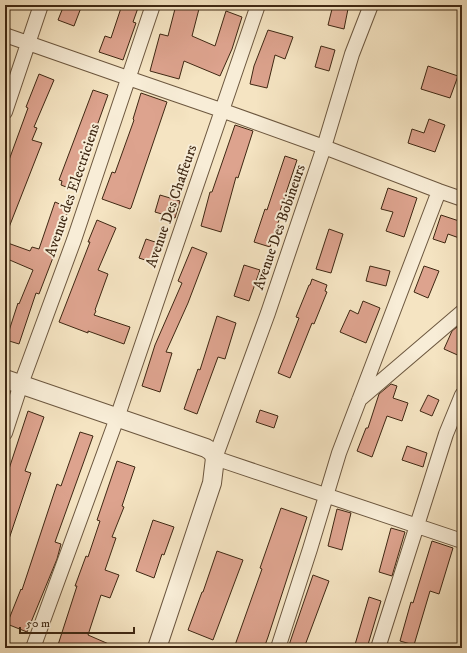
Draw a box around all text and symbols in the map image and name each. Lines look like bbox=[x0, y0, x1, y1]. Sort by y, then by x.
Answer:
street label: Avenue des Electriciens bbox=[41, 121, 104, 259]
street label: Avenue Des Chaffeurs bbox=[142, 142, 201, 270]
street label: Avenue Des Bobineurs bbox=[249, 162, 310, 292]
scale bar bbox=[20, 609, 134, 635]
text: 50 m bbox=[26, 616, 50, 631]

